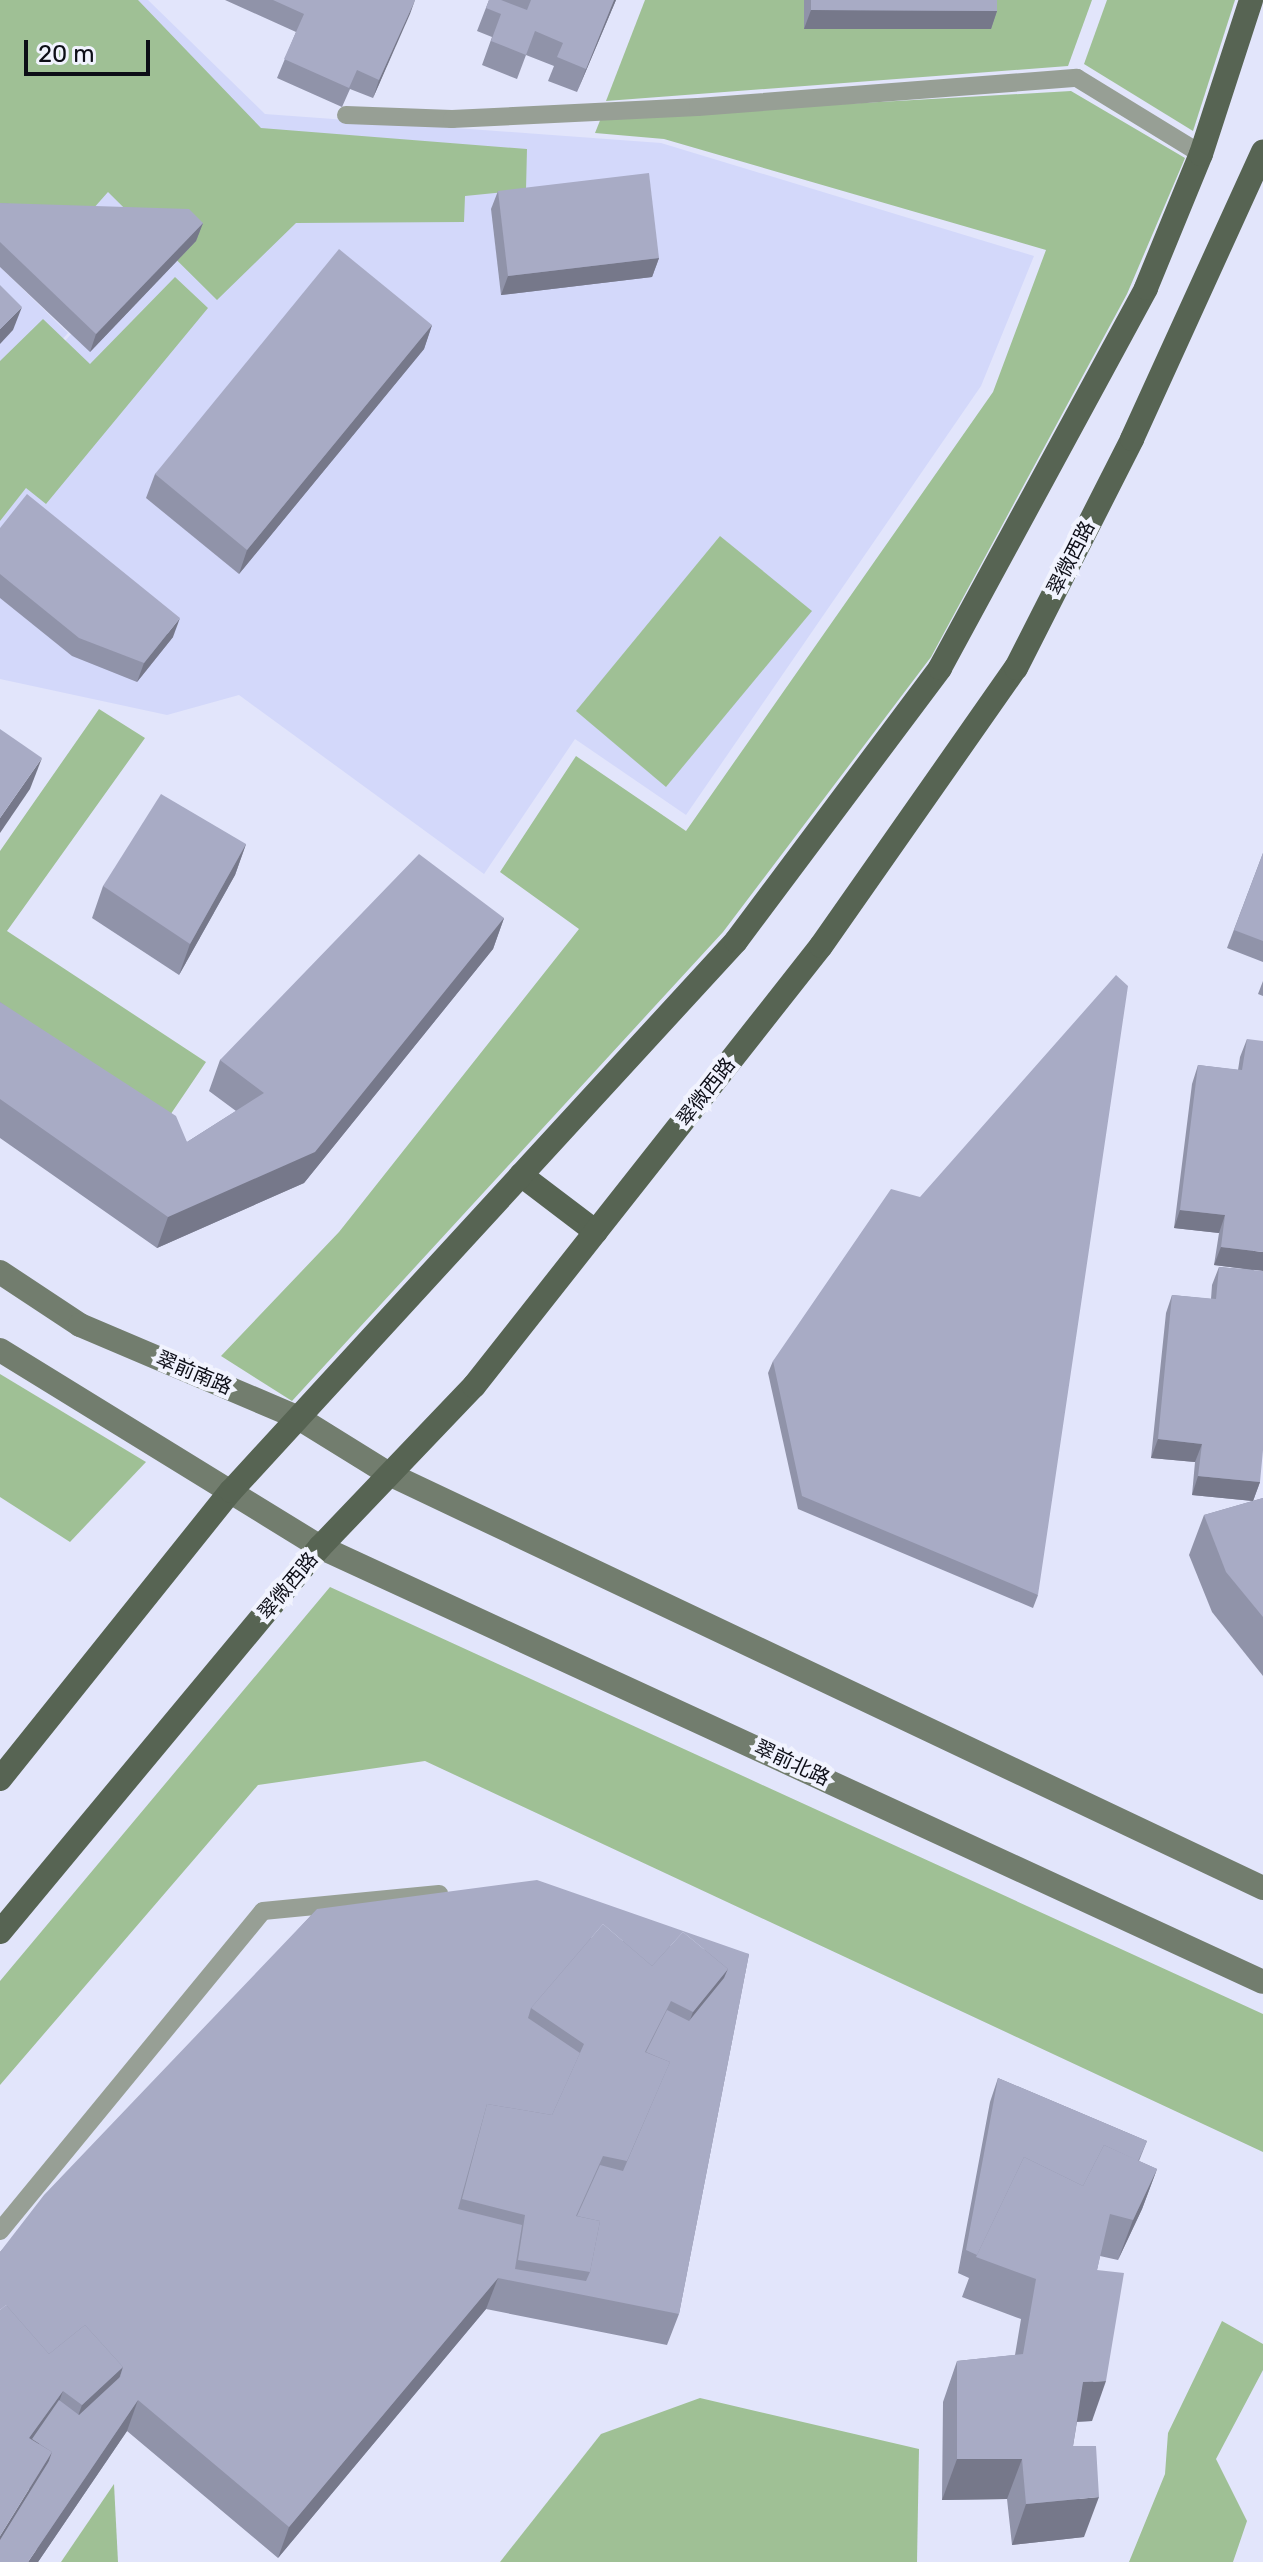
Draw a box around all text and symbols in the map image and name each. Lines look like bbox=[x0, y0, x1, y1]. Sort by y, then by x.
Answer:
scale bar bbox=[28, 24, 154, 74]
text: 20 m bbox=[38, 40, 95, 68]
street label: 翠微西路 bbox=[1042, 517, 1100, 599]
street label: 翠微西路 bbox=[672, 1053, 740, 1131]
street label: 翠前南路 bbox=[152, 1346, 236, 1400]
street label: 翠微西路 bbox=[253, 1548, 323, 1624]
street label: 翠前北路 bbox=[751, 1735, 833, 1791]

